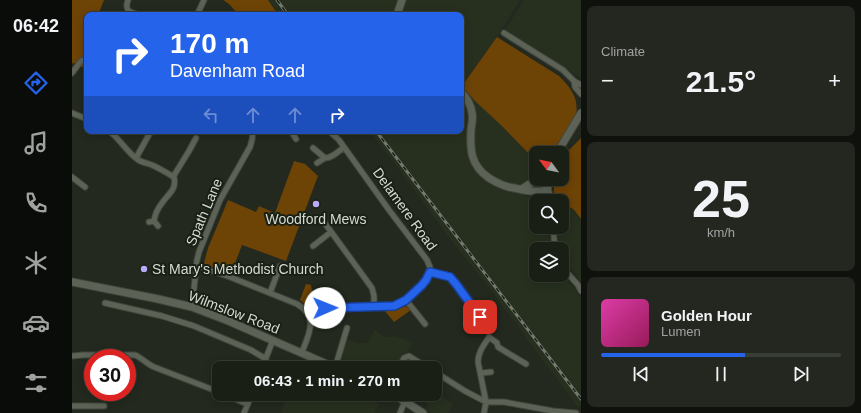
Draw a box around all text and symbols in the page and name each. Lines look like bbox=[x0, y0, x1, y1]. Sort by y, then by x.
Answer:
text: 06:42 bbox=[13, 16, 59, 36]
icon: right bbox=[104, 28, 156, 80]
text: 170 m bbox=[170, 28, 249, 59]
text: Climate bbox=[601, 44, 645, 59]
text: Davenham Road bbox=[170, 61, 305, 81]
text: 21.5° bbox=[686, 65, 756, 98]
text: − bbox=[601, 68, 614, 93]
text: + bbox=[828, 68, 841, 93]
icon: directions bbox=[22, 69, 50, 97]
icon: left bbox=[200, 104, 222, 126]
icon: ahead bbox=[242, 104, 264, 126]
icon: ahead bbox=[284, 104, 306, 126]
icon: right bbox=[326, 104, 348, 126]
icon: music bbox=[22, 129, 50, 157]
north arrow bbox=[529, 146, 569, 186]
map controls bbox=[529, 146, 569, 282]
street label: Delamere Road bbox=[370, 165, 440, 253]
text: 25 bbox=[692, 170, 750, 228]
street label: Spath Lane bbox=[183, 176, 225, 248]
icon: phone bbox=[22, 189, 50, 217]
button: search bbox=[529, 194, 569, 234]
marker: Woodford Mews bbox=[311, 199, 321, 209]
place label: Woodford Mews bbox=[266, 211, 366, 227]
text: km/h bbox=[707, 225, 735, 240]
button: layers bbox=[529, 242, 569, 282]
icon: climate bbox=[22, 249, 50, 277]
place label: St Mary's Methodist Church bbox=[152, 261, 324, 277]
marker: St Mary's Methodist Church bbox=[139, 264, 149, 274]
street label: Wilmslow Road bbox=[186, 287, 282, 337]
position arrow bbox=[304, 287, 346, 329]
pin bbox=[463, 300, 497, 334]
icon: arrive bbox=[469, 306, 491, 328]
text: Golden Hour bbox=[661, 307, 752, 324]
icon: car bbox=[22, 309, 50, 337]
text: Lumen bbox=[661, 324, 701, 339]
speed limit sign: 30 bbox=[84, 349, 136, 401]
icon: previous bbox=[630, 363, 652, 385]
icon: pause bbox=[710, 363, 732, 385]
icon: next bbox=[790, 363, 812, 385]
icon: filters bbox=[22, 369, 50, 397]
text: 06:43 · 1 min · 270 m bbox=[254, 372, 400, 389]

